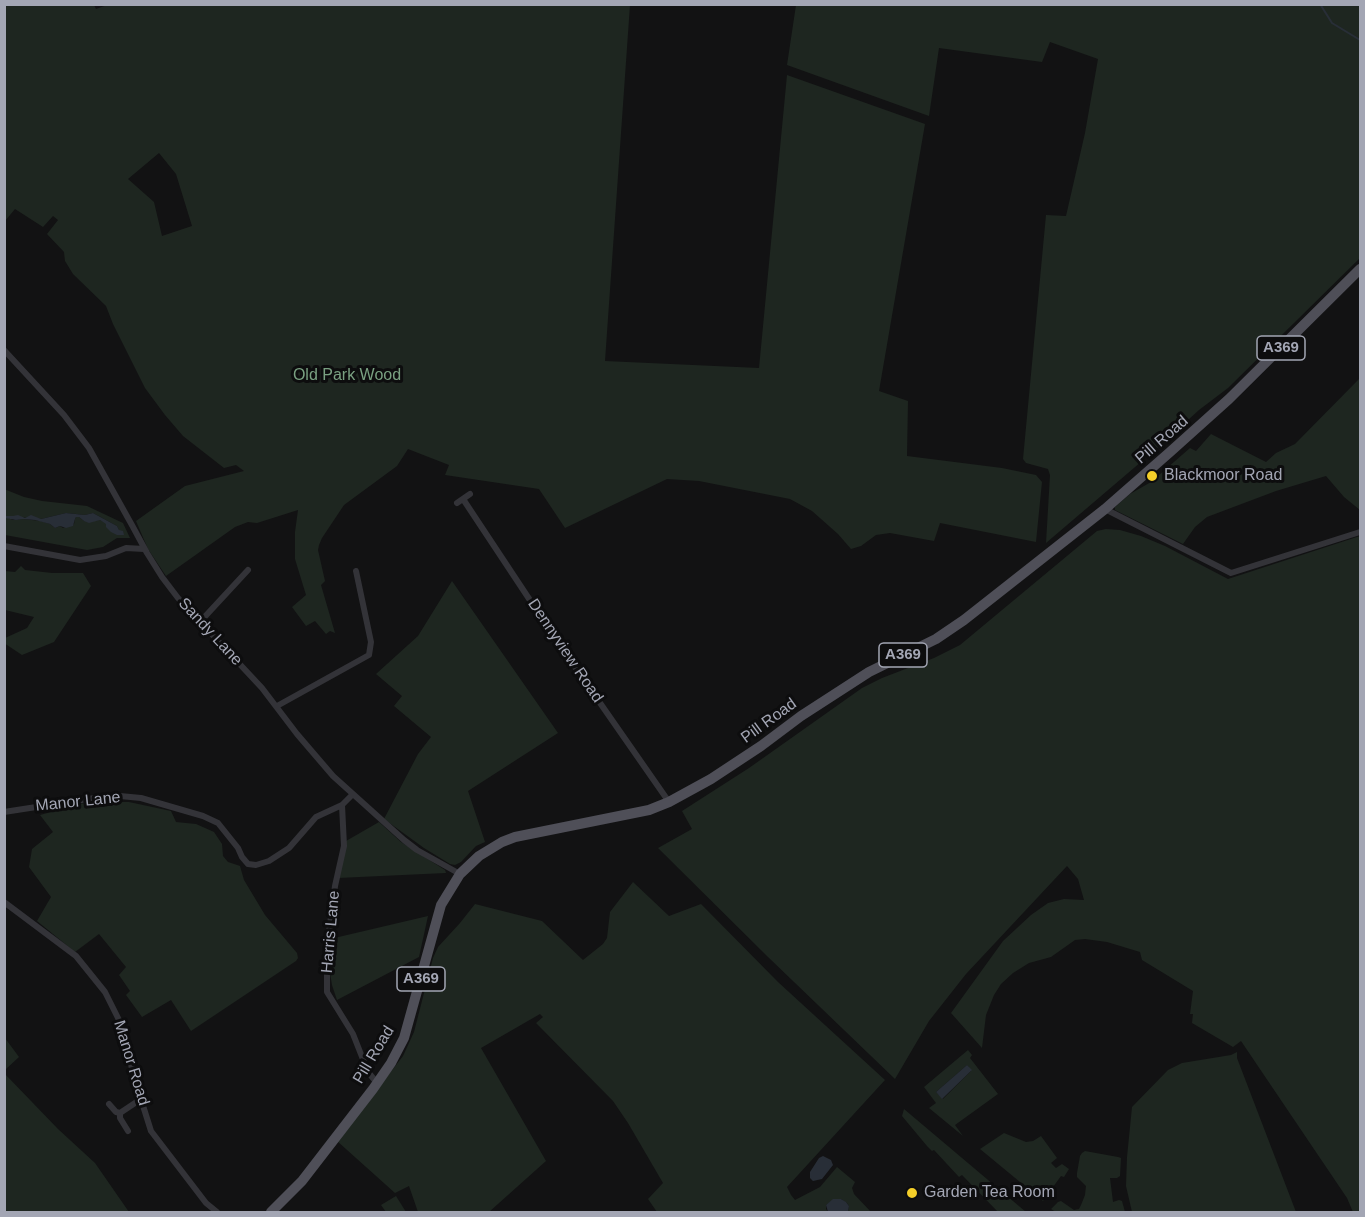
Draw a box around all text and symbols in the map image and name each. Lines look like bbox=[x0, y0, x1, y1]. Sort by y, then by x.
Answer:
road number: A369 bbox=[1257, 336, 1305, 360]
park label: Old Park Wood bbox=[293, 366, 401, 386]
street label: Pill Road bbox=[1132, 412, 1192, 468]
place label: Blackmoor Road bbox=[1164, 466, 1282, 486]
marker: Blackmoor Road bbox=[1145, 469, 1159, 483]
street label: Sandy Lane bbox=[174, 594, 246, 670]
street label: Dennyview Road bbox=[523, 595, 607, 707]
road number: A369 bbox=[879, 643, 927, 667]
street label: Pill Road bbox=[737, 694, 801, 748]
street label: Manor Lane bbox=[35, 788, 121, 816]
street label: Harris Lane bbox=[318, 890, 344, 974]
road number: A369 bbox=[397, 967, 445, 991]
street label: Manor Road bbox=[109, 1018, 153, 1108]
street label: Pill Road bbox=[349, 1023, 399, 1087]
place label: Garden Tea Room bbox=[924, 1183, 1055, 1203]
marker: Garden Tea Room bbox=[905, 1186, 919, 1200]

